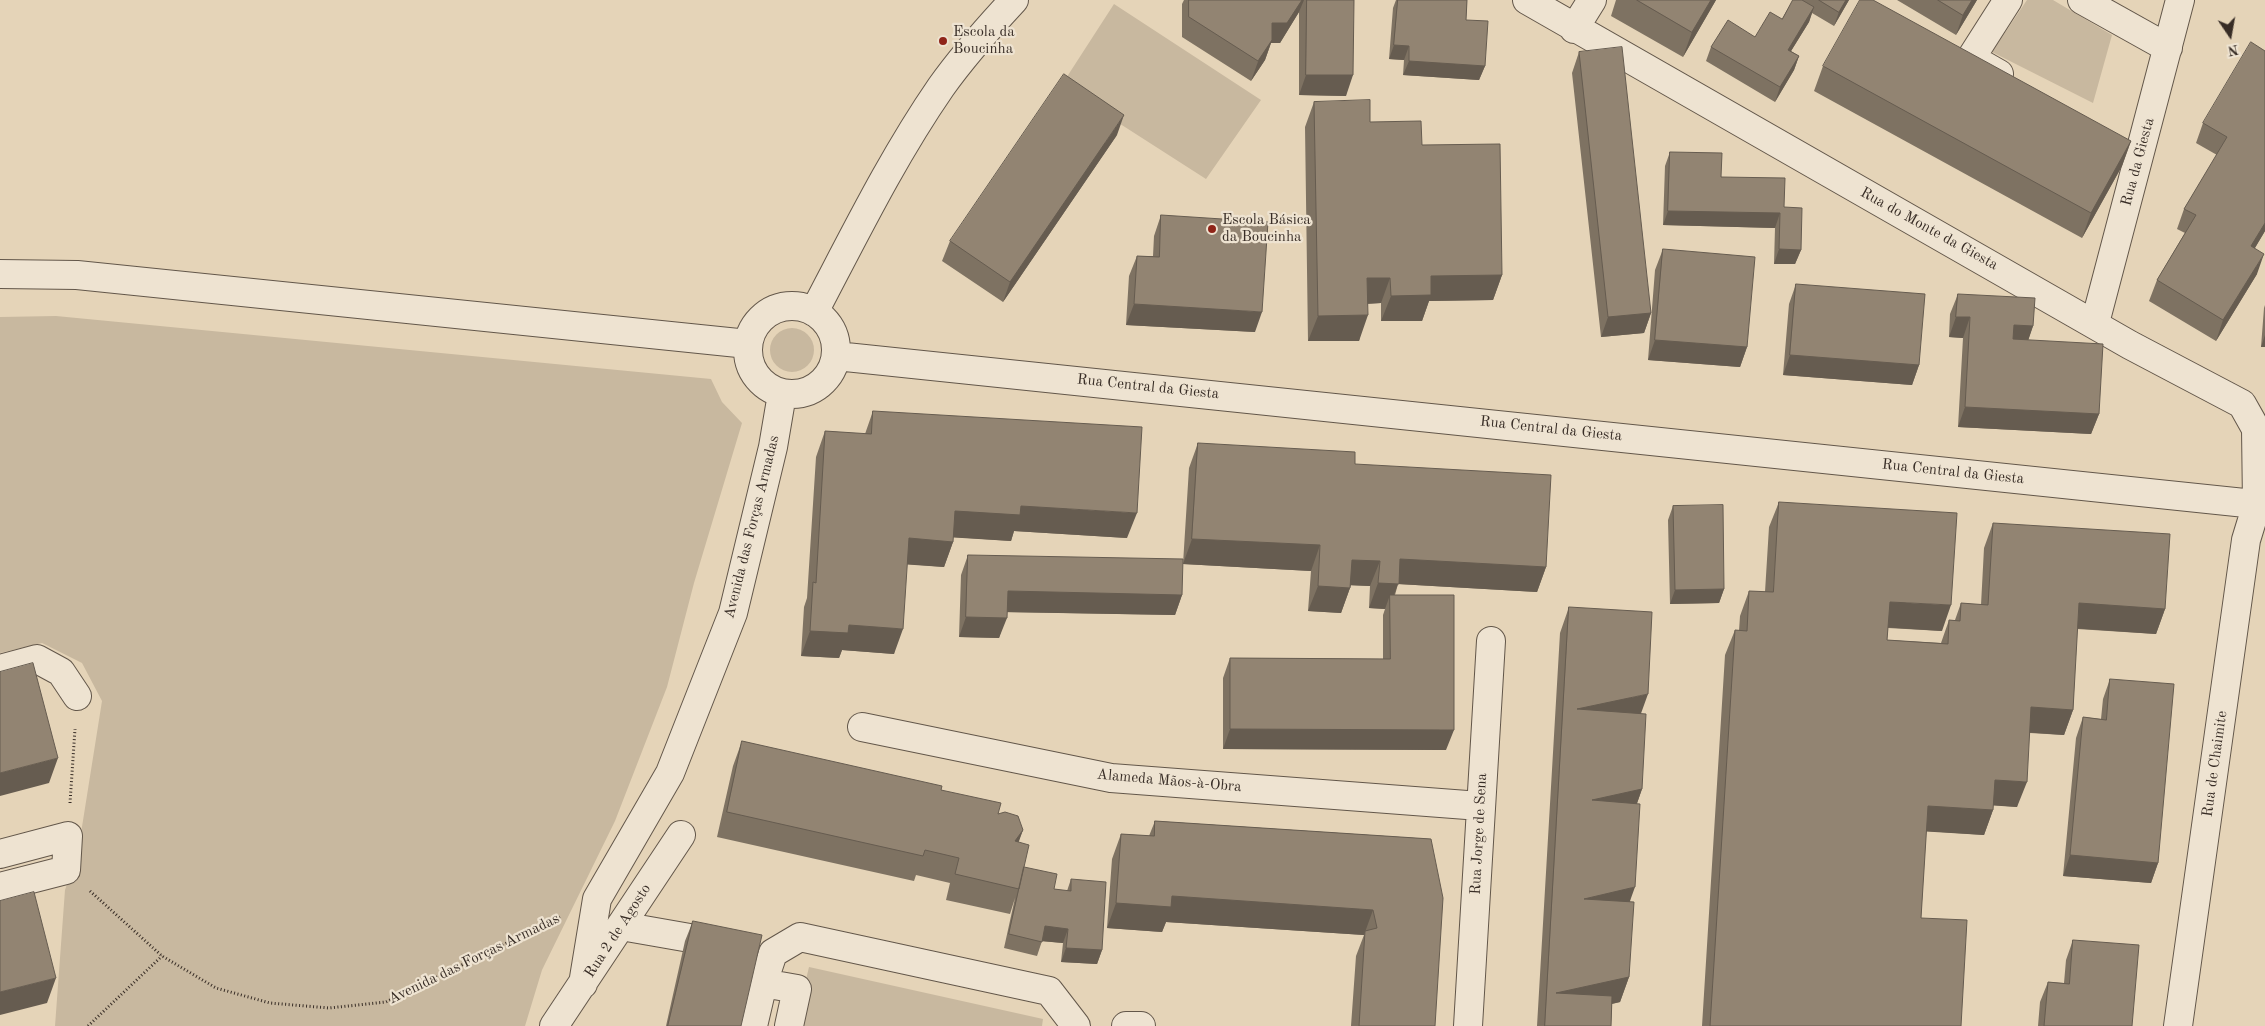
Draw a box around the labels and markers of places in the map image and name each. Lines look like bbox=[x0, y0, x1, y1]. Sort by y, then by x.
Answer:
place label: Escola da Boucinha bbox=[953, 23, 1015, 58]
marker: Escola da Boucinha bbox=[937, 35, 949, 47]
place label: Escola Básica da Boucinha bbox=[1222, 211, 1311, 246]
marker: Escola Básica da Boucinha bbox=[1206, 223, 1218, 235]

